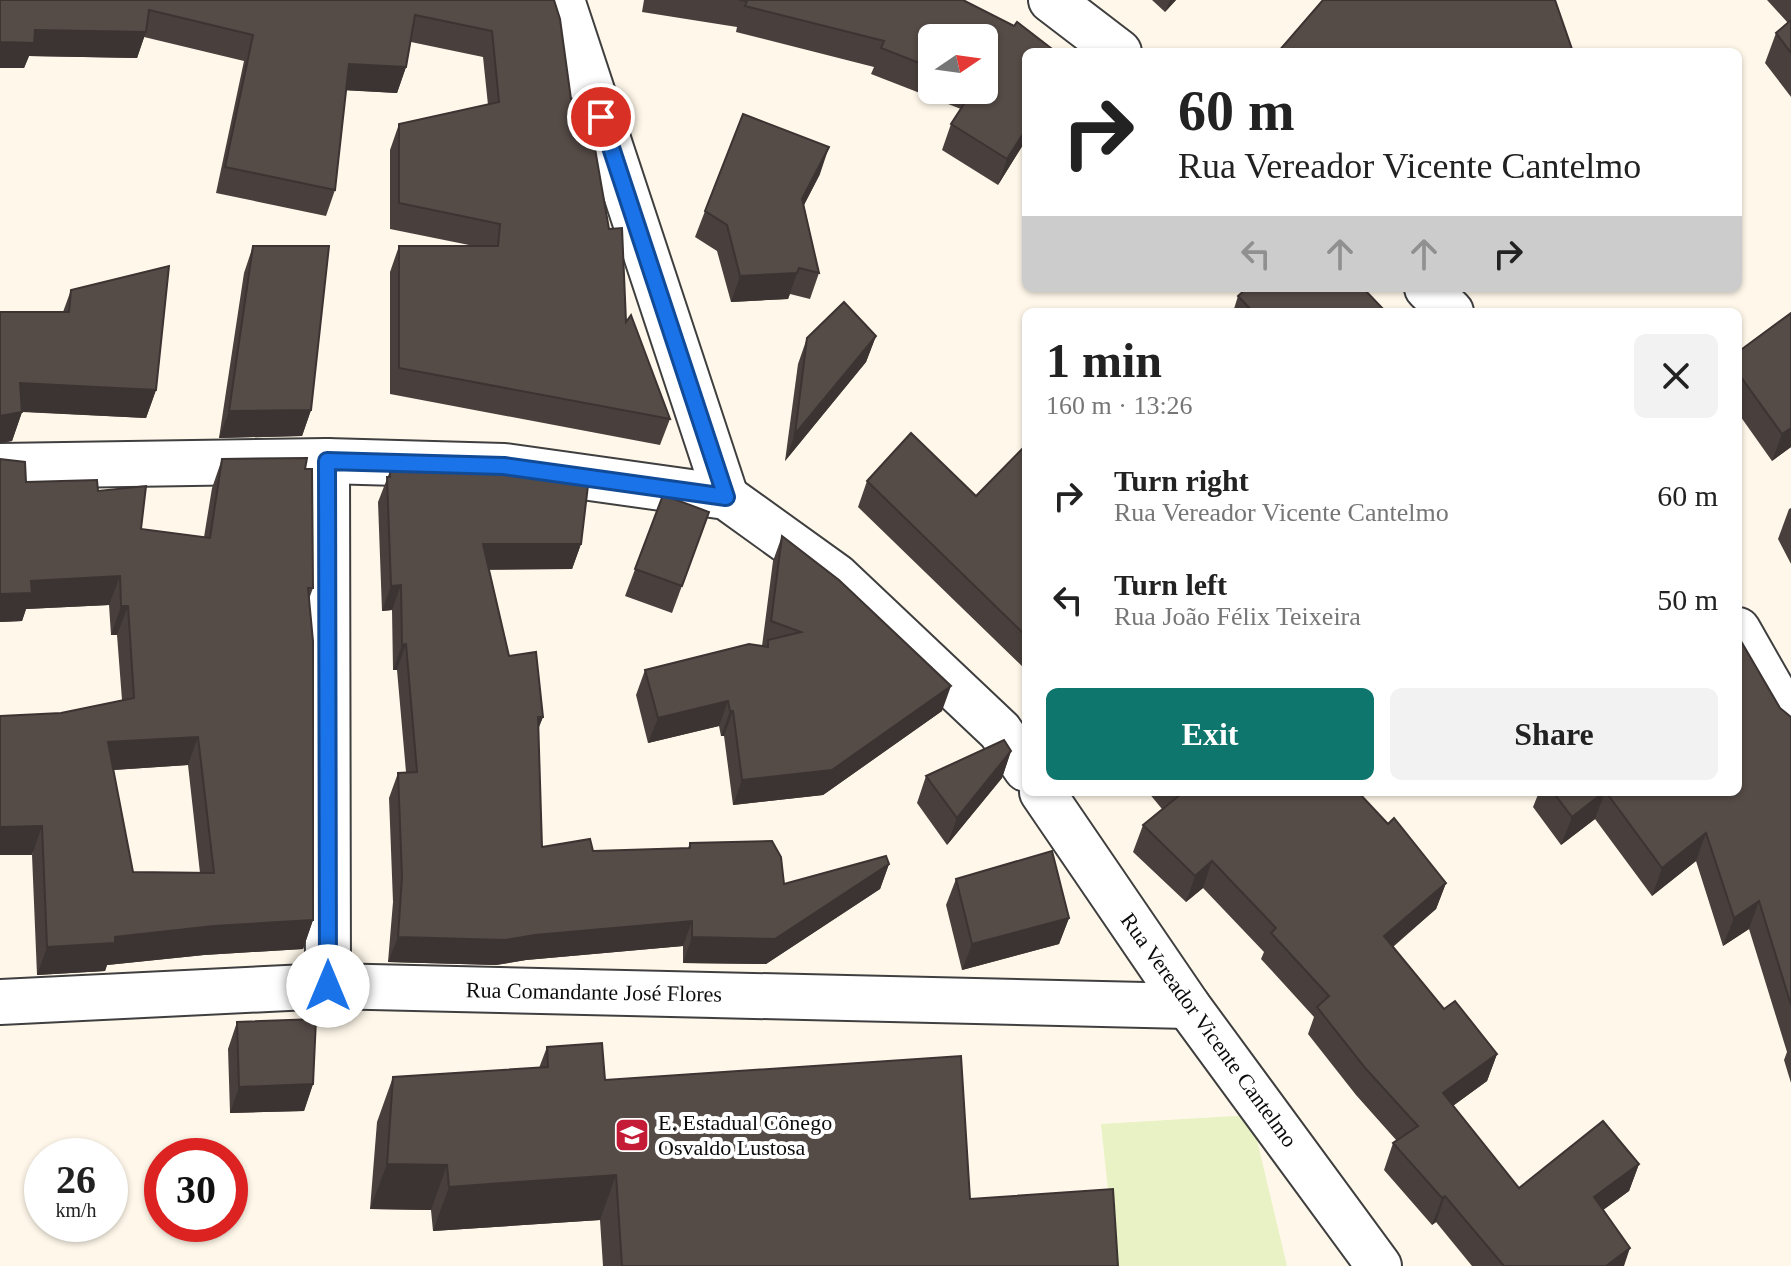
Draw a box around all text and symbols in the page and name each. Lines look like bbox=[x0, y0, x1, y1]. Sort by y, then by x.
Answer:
north arrow bbox=[918, 24, 998, 104]
map controls bbox=[918, 24, 998, 104]
icon: right bbox=[1046, 80, 1150, 184]
text: 60 m bbox=[1178, 80, 1295, 142]
pin bbox=[567, 83, 635, 151]
icon: arrive bbox=[579, 95, 623, 139]
text: Rua Vereador Vicente Cantelmo bbox=[1178, 146, 1641, 186]
icon: left bbox=[1234, 232, 1278, 276]
icon: ahead bbox=[1318, 232, 1362, 276]
icon: ahead bbox=[1402, 232, 1446, 276]
icon: right bbox=[1486, 232, 1530, 276]
text: 1 min bbox=[1046, 334, 1162, 387]
button: close bbox=[1634, 334, 1718, 418]
text: 160 m · 13:26 bbox=[1046, 391, 1193, 420]
text: Turn right bbox=[1114, 464, 1249, 497]
icon: right bbox=[1046, 474, 1090, 518]
text: 60 m bbox=[1657, 479, 1718, 512]
text: Rua Vereador Vicente Cantelmo bbox=[1114, 498, 1449, 527]
text: Turn left bbox=[1114, 568, 1227, 601]
icon: left bbox=[1046, 578, 1090, 622]
text: 50 m bbox=[1657, 583, 1718, 616]
text: Rua João Félix Teixeira bbox=[1114, 602, 1361, 631]
button: Exit bbox=[1046, 688, 1374, 780]
button: Share bbox=[1390, 688, 1718, 780]
street label: Rua Vereador Vicente Cantelmo bbox=[1116, 908, 1302, 1152]
position arrow bbox=[286, 944, 370, 1028]
street label: Rua Comandante José Flores bbox=[466, 977, 722, 1007]
place label: E. Estadual Cônego Osvaldo Lustosa bbox=[658, 1110, 832, 1160]
school or university icon: E. Estadual Cônego Osvaldo Lustosa bbox=[613, 1116, 651, 1154]
speed limit sign: 30 bbox=[144, 1138, 248, 1242]
text: 26 bbox=[56, 1157, 96, 1202]
text: km/h bbox=[55, 1199, 97, 1221]

